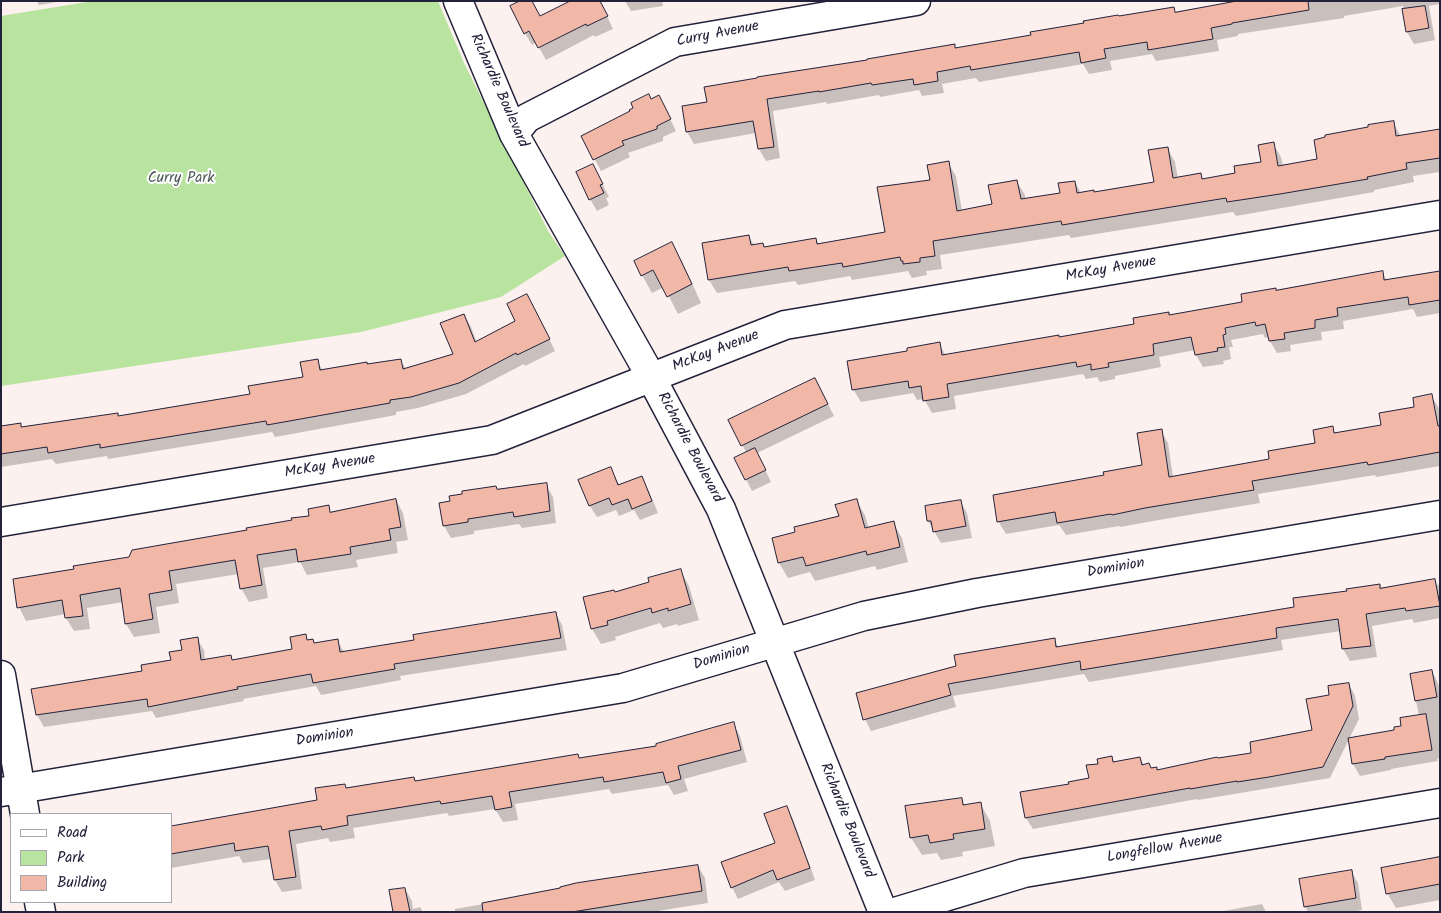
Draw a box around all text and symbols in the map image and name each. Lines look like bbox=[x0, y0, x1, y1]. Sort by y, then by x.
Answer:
street label: Curry Avenue bbox=[675, 18, 761, 52]
street label: Richardie Boulevard bbox=[465, 31, 531, 151]
park label: Curry Park bbox=[148, 170, 214, 188]
street label: McKay Avenue bbox=[1064, 253, 1158, 287]
street label: McKay Avenue bbox=[670, 327, 762, 377]
street label: Richardie Boulevard bbox=[652, 390, 726, 506]
street label: McKay Avenue bbox=[283, 451, 377, 483]
street label: Dominion bbox=[1086, 555, 1146, 583]
street label: Dominion bbox=[691, 641, 753, 675]
street label: Dominion bbox=[295, 725, 355, 751]
street label: Richardie Boulevard bbox=[815, 761, 877, 881]
legend bbox=[10, 813, 172, 903]
text: Road bbox=[57, 821, 87, 845]
street label: Longfellow Avenue bbox=[1106, 830, 1224, 868]
text: Park bbox=[57, 846, 84, 870]
text: Building bbox=[57, 871, 107, 895]

